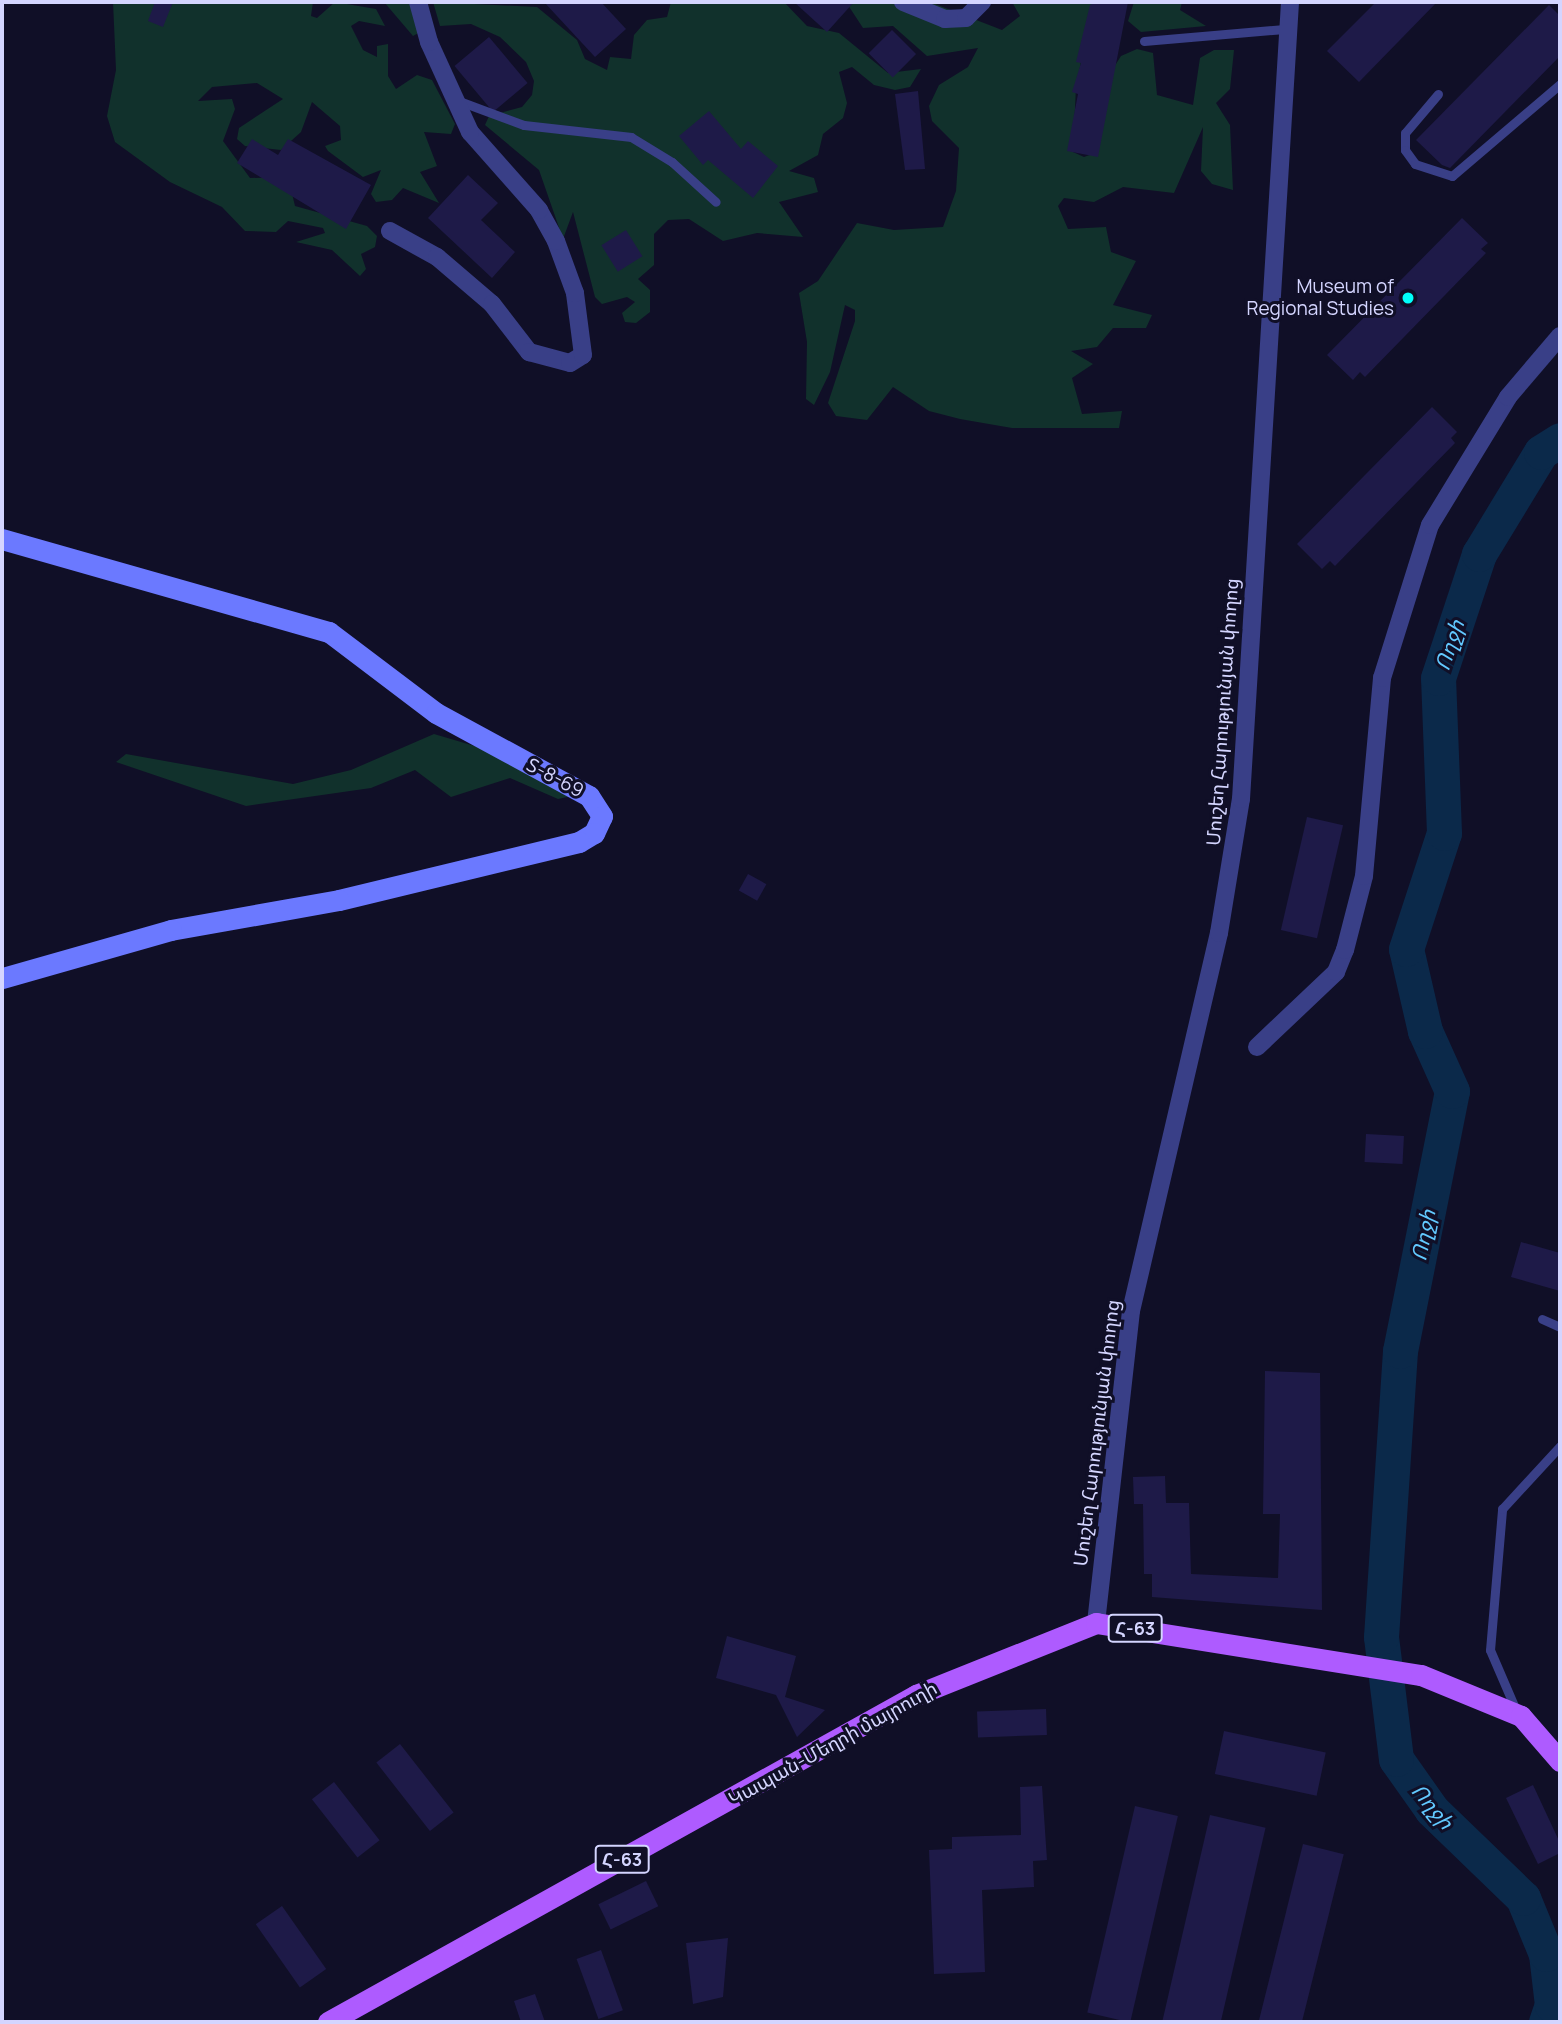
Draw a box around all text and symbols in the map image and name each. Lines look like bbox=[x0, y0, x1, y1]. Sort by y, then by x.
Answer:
place label: Museum of Regional Studies bbox=[1247, 276, 1394, 320]
marker: Museum of Regional Studies bbox=[1400, 290, 1416, 306]
street label: Մուշեղ Հարությունյան փողոց bbox=[1202, 577, 1244, 847]
water label: Ողջի bbox=[1429, 616, 1469, 674]
street label: Տ-8-69 bbox=[523, 754, 587, 802]
water label: Ողջի bbox=[1406, 1207, 1440, 1263]
street label: Մուշեղ Հարությունյան փողոց bbox=[1069, 1298, 1125, 1568]
road number: Հ-63 bbox=[1107, 1614, 1163, 1643]
street label: Կապան-Մեղրի մայրուղի bbox=[725, 1677, 941, 1811]
water label: Ողջի bbox=[1407, 1778, 1459, 1834]
road number: Հ-63 bbox=[594, 1844, 650, 1873]

